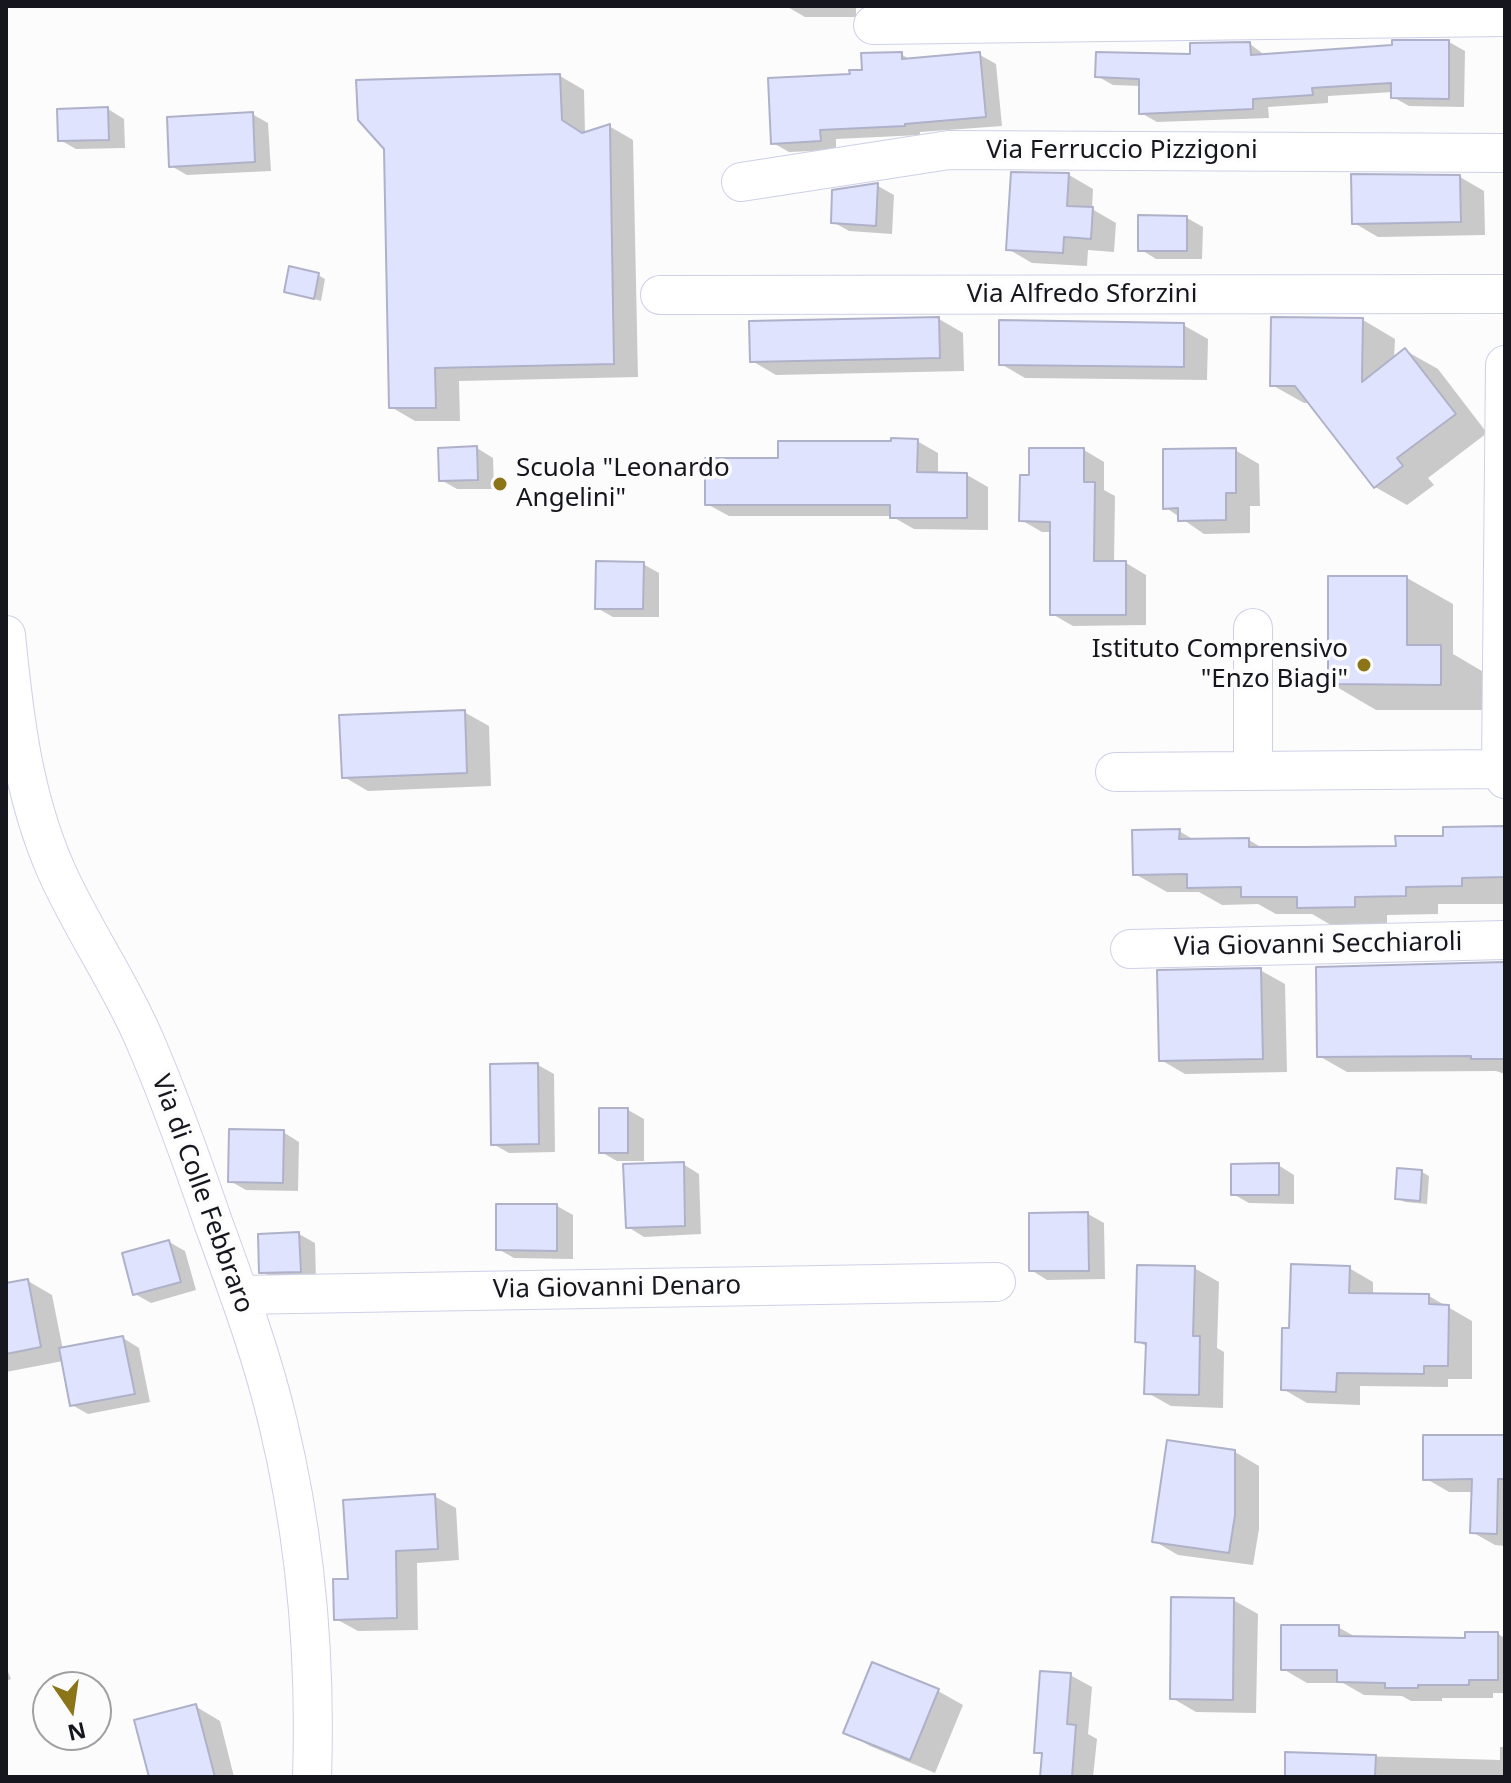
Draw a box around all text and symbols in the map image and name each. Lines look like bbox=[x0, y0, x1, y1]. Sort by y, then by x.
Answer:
street label: Via Ferruccio Pizzigoni bbox=[986, 135, 1258, 167]
street label: Via Alfredo Sforzini bbox=[967, 279, 1197, 311]
place label: Scuola "Leonardo Angelini" bbox=[516, 453, 730, 514]
marker: Scuola "Leonardo Angelini" bbox=[491, 475, 509, 493]
place label: Istituto Comprensivo "Enzo Biagi" bbox=[1092, 634, 1348, 696]
marker: Istituto Comprensivo "Enzo Biagi" bbox=[1355, 656, 1373, 674]
street label: Via Giovanni Secchiaroli bbox=[1173, 927, 1463, 963]
street label: Via di Colle Febbraro bbox=[144, 1071, 260, 1317]
street label: Via Giovanni Denaro bbox=[493, 1270, 741, 1306]
north arrow bbox=[32, 1671, 112, 1751]
text: N bbox=[65, 1716, 89, 1749]

